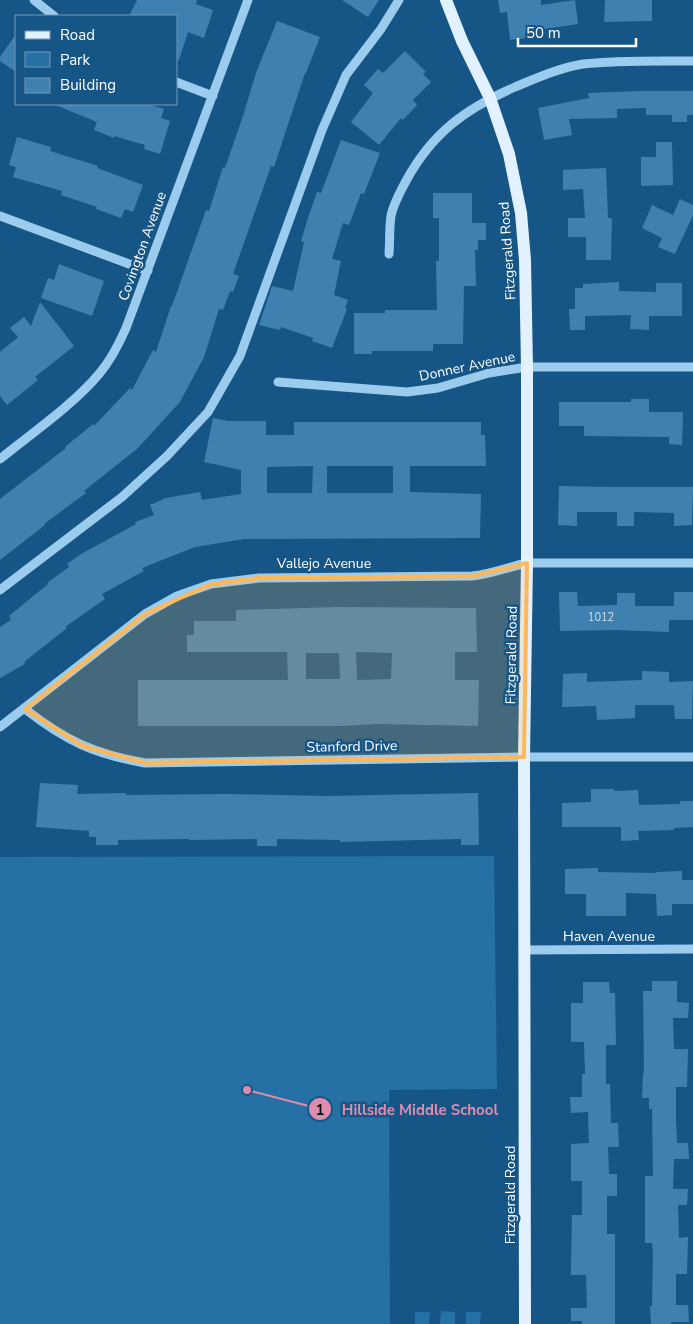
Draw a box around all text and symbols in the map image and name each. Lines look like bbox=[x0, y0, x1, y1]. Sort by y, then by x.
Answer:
legend bbox=[15, 15, 178, 105]
scale bar bbox=[518, 15, 636, 47]
text: 50 m bbox=[526, 23, 561, 43]
text: Road bbox=[60, 25, 95, 45]
text: Park bbox=[60, 50, 90, 70]
text: Building bbox=[60, 75, 116, 95]
street label: Covington Avenue bbox=[114, 189, 171, 303]
street label: Fitzgerald Road bbox=[495, 201, 520, 301]
street label: Donner Avenue bbox=[417, 347, 517, 386]
street label: Vallejo Avenue bbox=[276, 554, 371, 573]
street label: Fitzgerald Road bbox=[501, 606, 522, 704]
house number: 1012 bbox=[588, 610, 614, 625]
street label: Stanford Drive bbox=[306, 736, 398, 757]
street label: Haven Avenue bbox=[563, 927, 655, 946]
callout: Hillside Middle School bbox=[307, 1094, 509, 1124]
text: 1 bbox=[315, 1100, 325, 1120]
text: Hillside Middle School bbox=[342, 1100, 498, 1120]
street label: Fitzgerald Road bbox=[501, 1146, 520, 1244]

